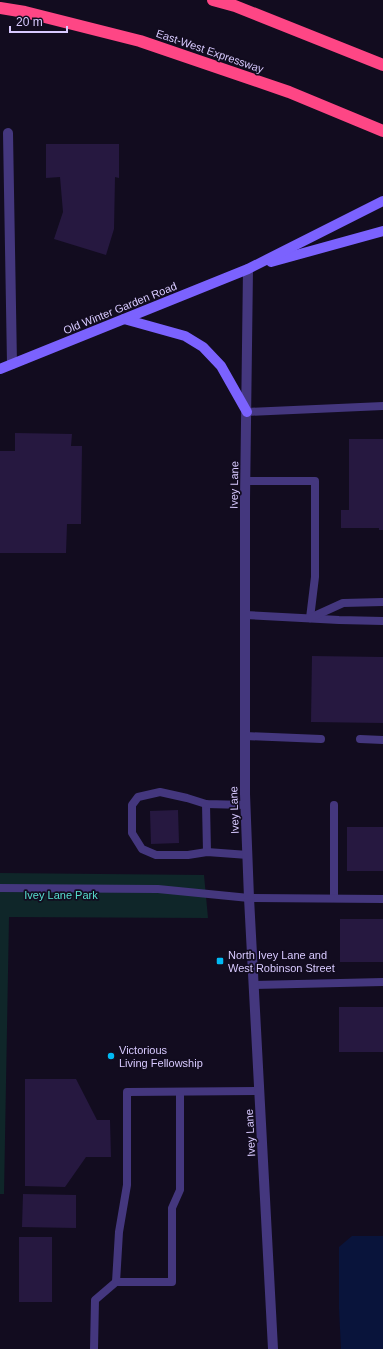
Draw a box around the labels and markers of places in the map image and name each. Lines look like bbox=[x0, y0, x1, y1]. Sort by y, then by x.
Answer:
place label: North Ivey Lane and West Robinson Street bbox=[228, 949, 335, 974]
marker: North Ivey Lane and West Robinson Street bbox=[215, 956, 225, 966]
place label: Victorious Living Fellowship bbox=[119, 1044, 203, 1069]
marker: Victorious Living Fellowship bbox=[106, 1051, 116, 1061]

